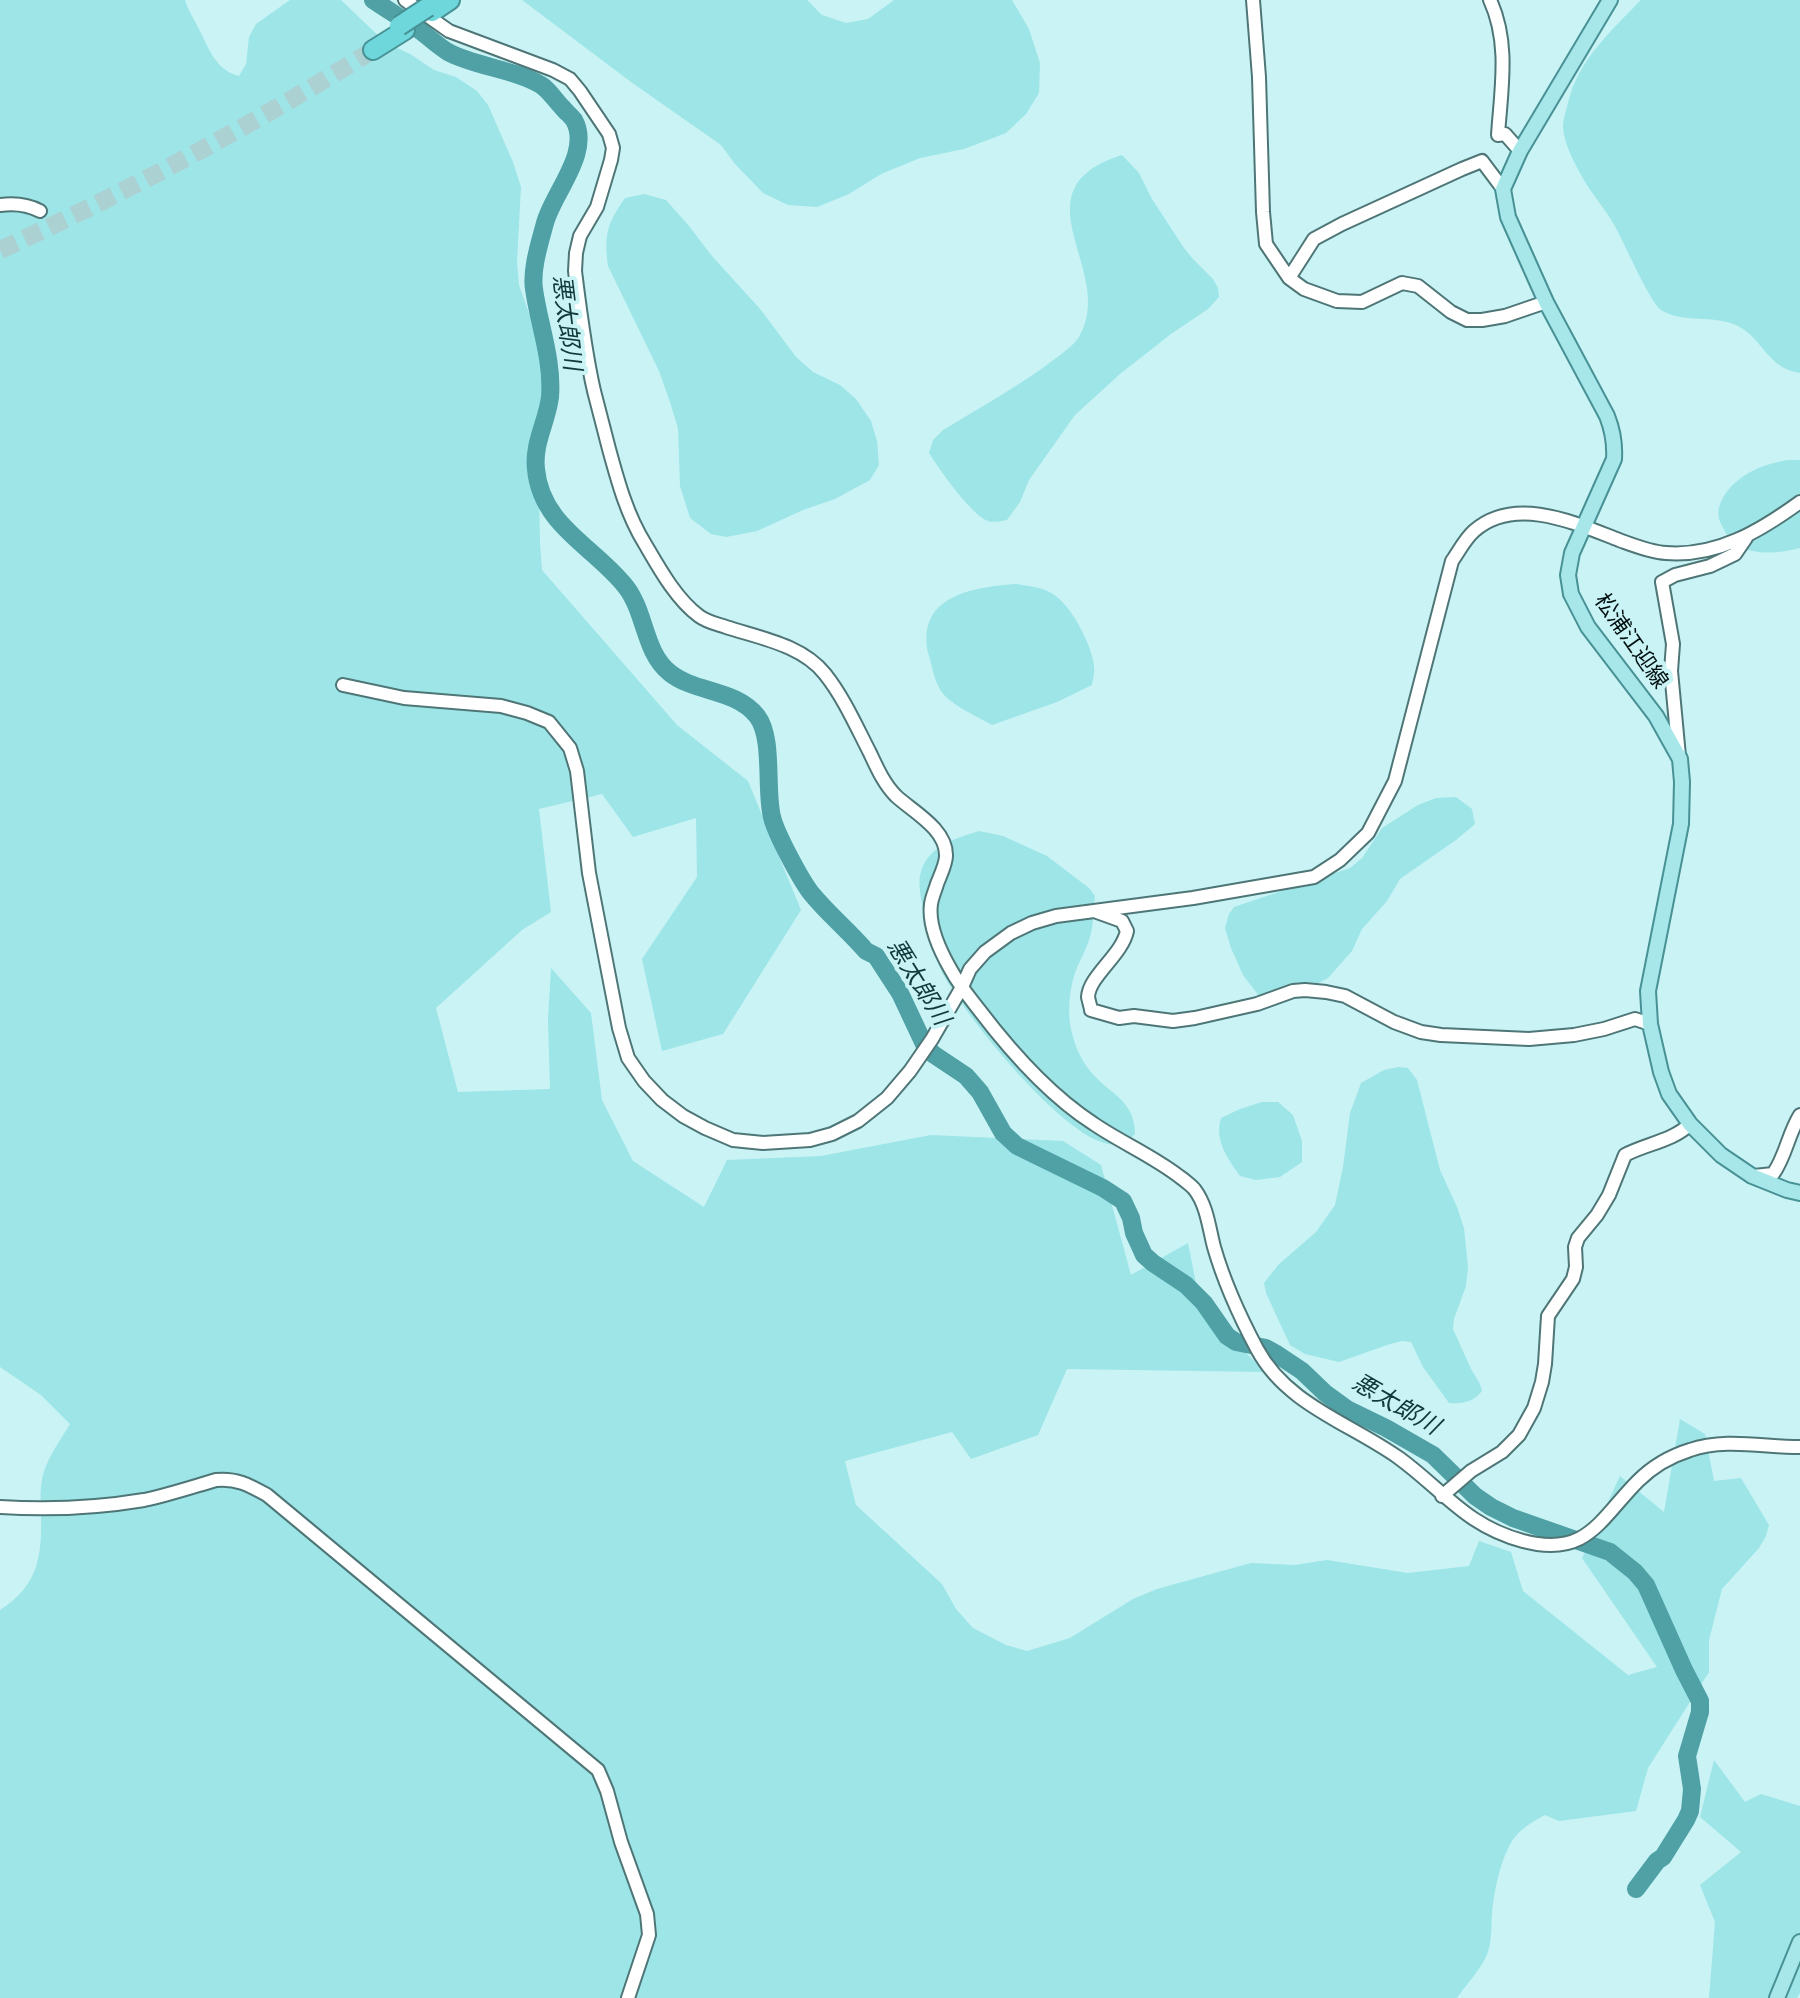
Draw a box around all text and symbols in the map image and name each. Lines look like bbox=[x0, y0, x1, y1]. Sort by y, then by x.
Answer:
water label: 悪太郎川 bbox=[545, 274, 585, 372]
street label: 松浦江迎線 bbox=[1588, 589, 1672, 695]
water label: 悪太郎川 bbox=[879, 935, 955, 1031]
water label: 悪太郎川 bbox=[1346, 1370, 1444, 1442]

